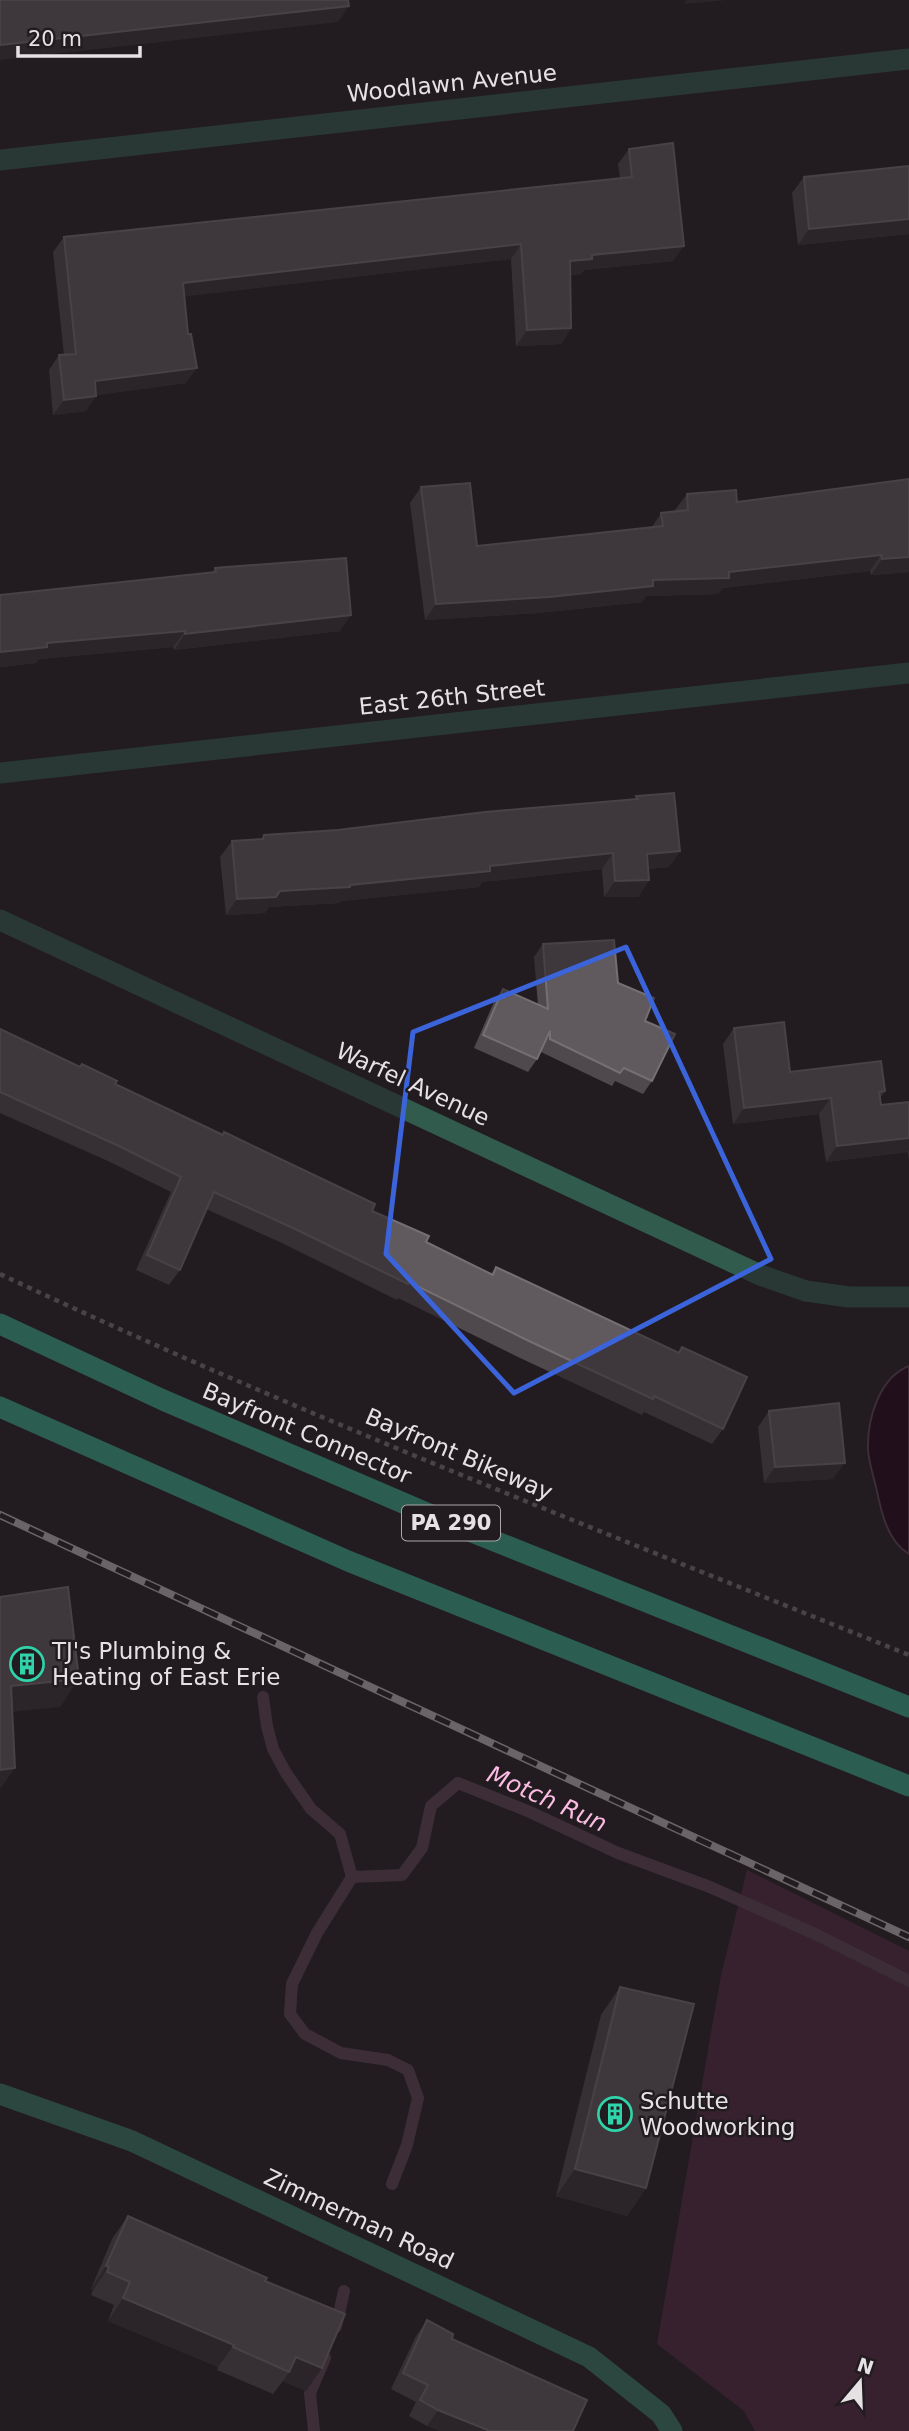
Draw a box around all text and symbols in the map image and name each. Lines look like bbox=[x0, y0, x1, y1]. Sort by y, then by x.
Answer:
scale bar bbox=[18, 14, 140, 58]
text: 20 m bbox=[28, 27, 82, 51]
street label: Woodlawn Avenue bbox=[346, 59, 558, 107]
street label: East 26th Street bbox=[358, 674, 546, 720]
street label: Warfel Avenue bbox=[332, 1037, 494, 1131]
street label: Bayfront Connector bbox=[199, 1377, 416, 1489]
street label: Bayfront Bikeway bbox=[361, 1403, 557, 1505]
road number: PA 290 bbox=[402, 1506, 500, 1540]
place label: TJ's Plumbing & Heating of East Erie bbox=[51, 1638, 280, 1690]
building icon: TJ's Plumbing & Heating of East Erie bbox=[8, 1645, 46, 1683]
water label: Motch Run bbox=[483, 1760, 611, 1838]
place label: Schutte Woodworking bbox=[640, 2088, 795, 2140]
building icon: Schutte Woodworking bbox=[596, 2095, 634, 2133]
street label: Zimmerman Road bbox=[260, 2164, 458, 2274]
north arrow bbox=[825, 2347, 895, 2417]
text: N bbox=[854, 2353, 877, 2379]

